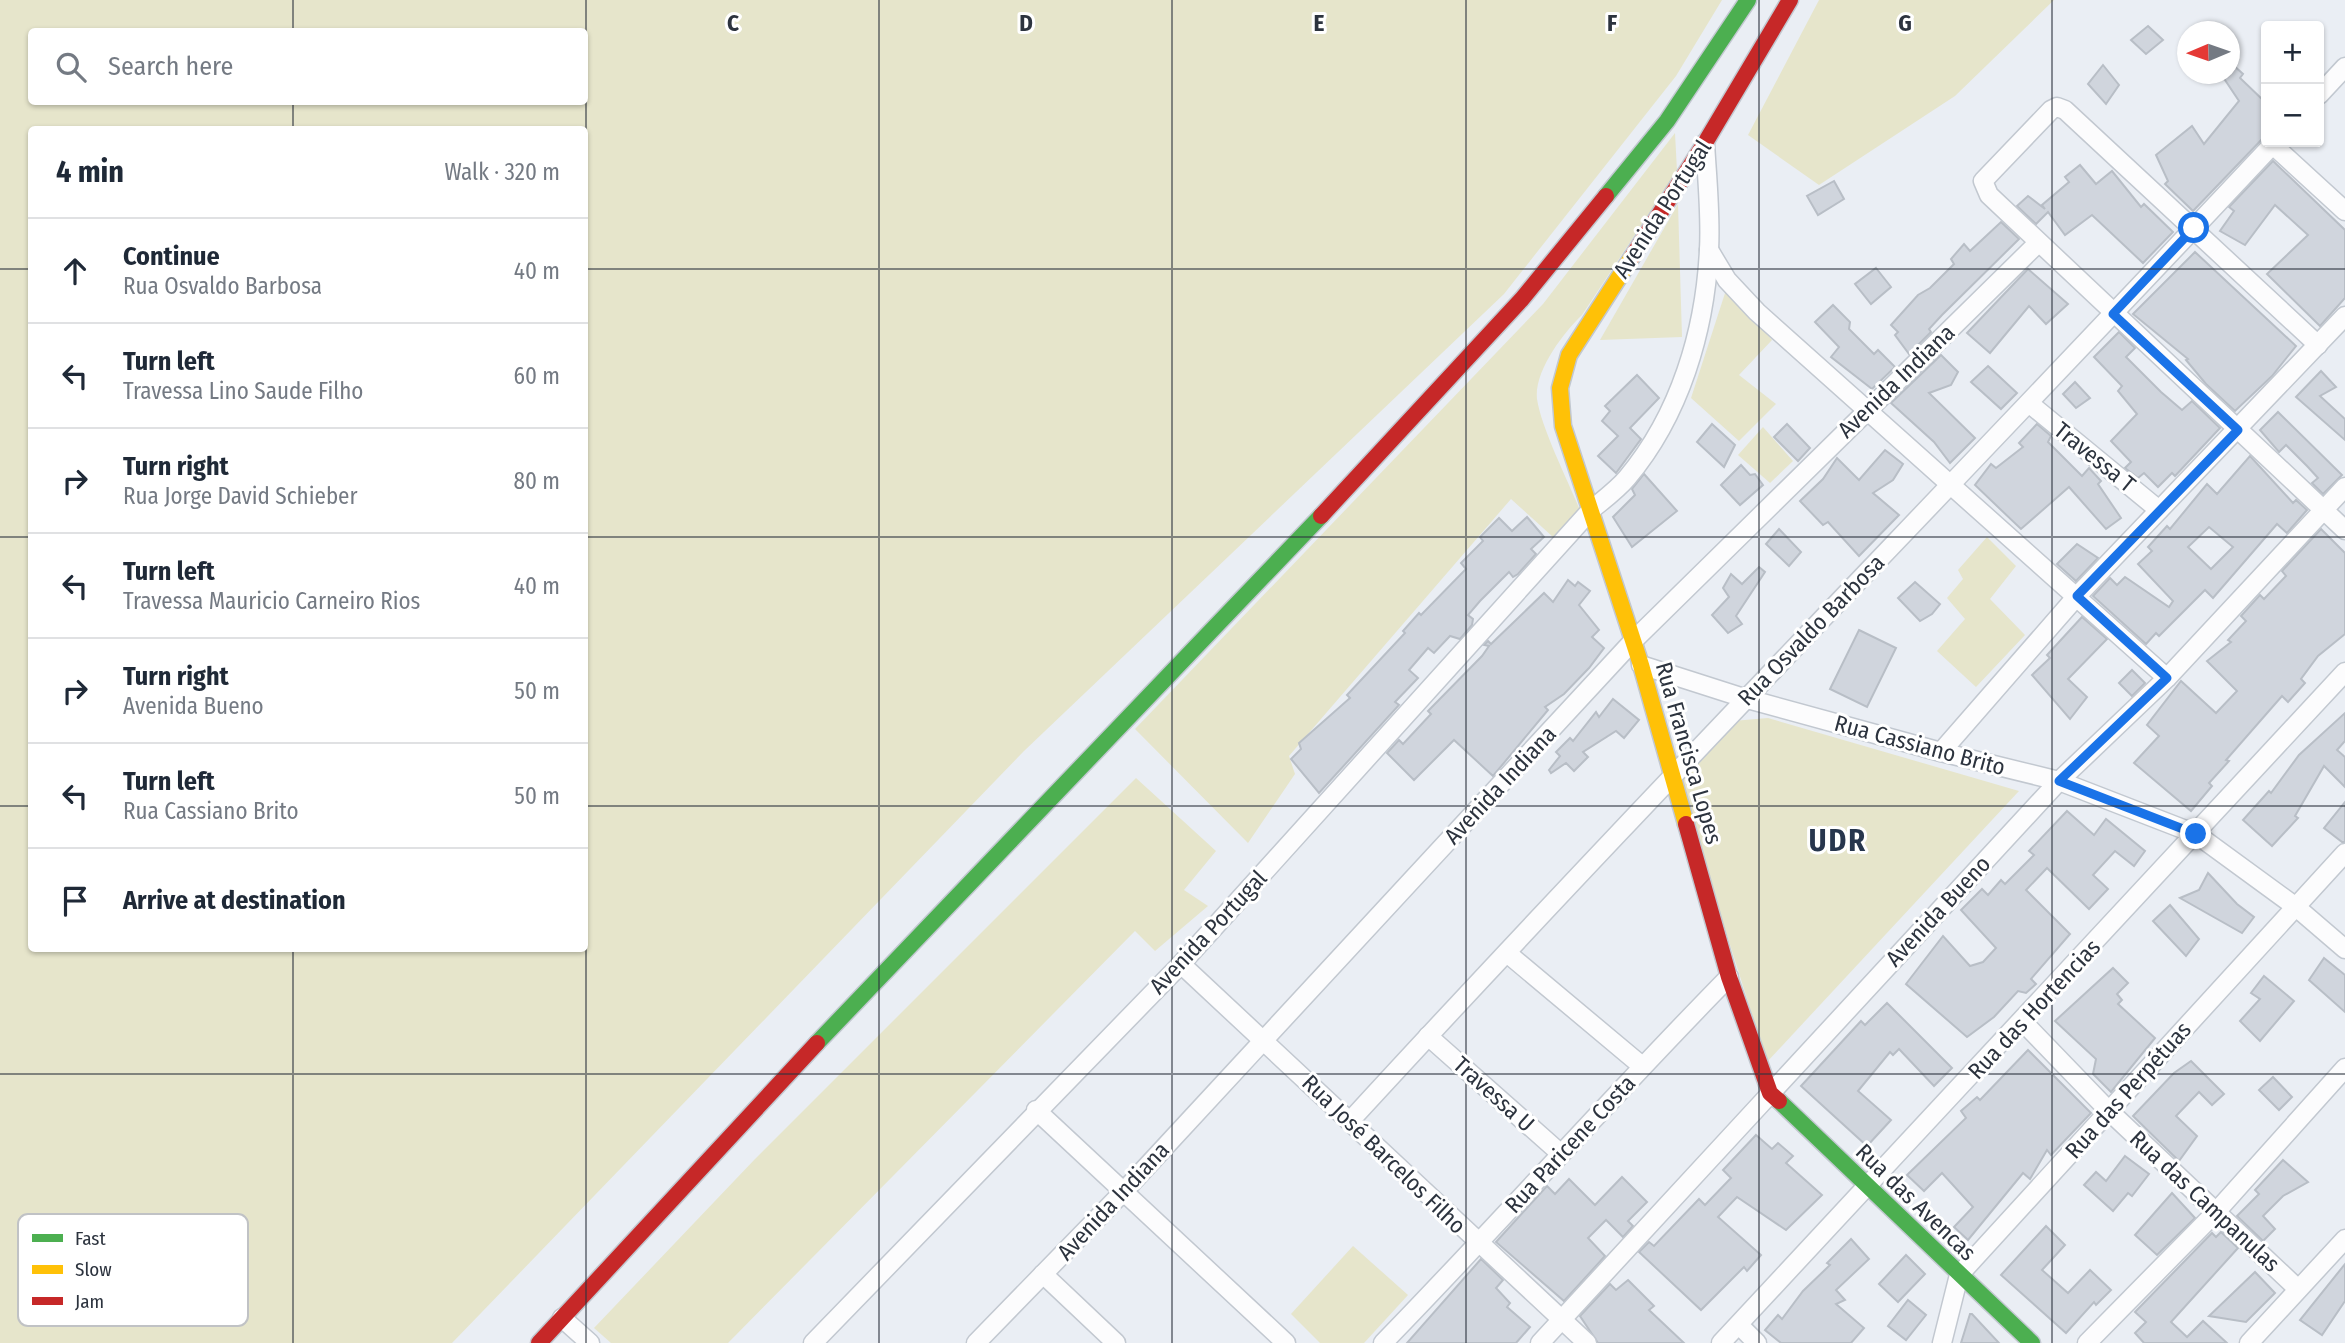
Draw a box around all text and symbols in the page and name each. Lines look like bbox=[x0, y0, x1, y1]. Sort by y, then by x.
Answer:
text: C bbox=[727, 9, 739, 37]
text: D bbox=[1019, 9, 1033, 37]
text: E bbox=[1314, 9, 1325, 37]
text: F bbox=[1607, 9, 1617, 37]
text: G bbox=[1898, 9, 1912, 37]
north arrow bbox=[2177, 21, 2240, 84]
map controls bbox=[2261, 21, 2324, 147]
button: + bbox=[2261, 21, 2324, 84]
search box bbox=[28, 28, 588, 105]
icon: search bbox=[52, 48, 90, 86]
text: Search here bbox=[108, 51, 233, 82]
button: − bbox=[2261, 84, 2324, 147]
street label: Avenida Portugal bbox=[1607, 135, 1717, 283]
text: 4 min bbox=[56, 154, 124, 190]
text: Walk · 320 m bbox=[445, 158, 560, 186]
route start bbox=[2178, 212, 2209, 243]
text: Continue bbox=[123, 241, 220, 272]
icon: ahead bbox=[56, 252, 94, 290]
text: 40 m bbox=[514, 257, 560, 285]
text: Rua Osvaldo Barbosa bbox=[123, 272, 322, 300]
street label: Avenida Indiana bbox=[1832, 318, 1960, 444]
text: Turn left bbox=[123, 346, 215, 377]
icon: left bbox=[56, 357, 94, 395]
text: 60 m bbox=[514, 362, 560, 390]
text: Travessa Lino Saude Filho bbox=[123, 377, 363, 405]
street label: Travessa T bbox=[2049, 416, 2141, 498]
text: Turn right bbox=[123, 451, 229, 482]
icon: right bbox=[56, 462, 94, 500]
text: 80 m bbox=[513, 467, 560, 495]
text: Rua Jorge David Schieber bbox=[123, 482, 358, 510]
street label: Rua Osvaldo Barbosa bbox=[1732, 549, 1890, 711]
text: Turn left bbox=[123, 556, 215, 587]
icon: left bbox=[56, 567, 94, 605]
text: 40 m bbox=[514, 572, 560, 600]
text: Travessa Mauricio Carneiro Rios bbox=[123, 587, 420, 615]
street label: Rua Francisca Lopes bbox=[1650, 659, 1728, 847]
text: Turn right bbox=[123, 661, 229, 692]
icon: right bbox=[56, 672, 94, 710]
text: 50 m bbox=[514, 677, 560, 705]
text: Avenida Bueno bbox=[123, 692, 264, 720]
street label: Rua Cassiano Brito bbox=[1832, 709, 2008, 781]
street label: Avenida Indiana bbox=[1438, 720, 1562, 850]
text: Turn left bbox=[123, 766, 215, 797]
icon: left bbox=[56, 777, 94, 815]
text: 50 m bbox=[514, 782, 560, 810]
text: Rua Cassiano Brito bbox=[123, 797, 299, 825]
route end bbox=[2180, 818, 2211, 849]
district label: UDR bbox=[1809, 823, 1867, 859]
street label: Avenida Bueno bbox=[1880, 850, 1996, 972]
street label: Avenida Portugal bbox=[1144, 864, 1272, 1000]
icon: arrive bbox=[56, 882, 94, 920]
text: Arrive at destination bbox=[123, 885, 346, 916]
street label: Rua das Hortencias bbox=[1962, 933, 2106, 1085]
street label: Rua das Perpétuas bbox=[2059, 1016, 2197, 1164]
street label: Travessa U bbox=[1448, 1050, 1540, 1138]
street label: Rua José Barcelos Filho bbox=[1296, 1069, 1472, 1239]
street label: Rua Paricene Costa bbox=[1499, 1069, 1641, 1219]
street label: Rua das Campanulas bbox=[2124, 1124, 2286, 1278]
street label: Avenida Indiana bbox=[1051, 1136, 1175, 1266]
street label: Rua das Avencas bbox=[1850, 1138, 1982, 1266]
legend bbox=[18, 1214, 248, 1326]
text: Fast bbox=[75, 1227, 106, 1250]
text: Slow bbox=[75, 1258, 112, 1281]
text: Jam bbox=[75, 1290, 104, 1313]

